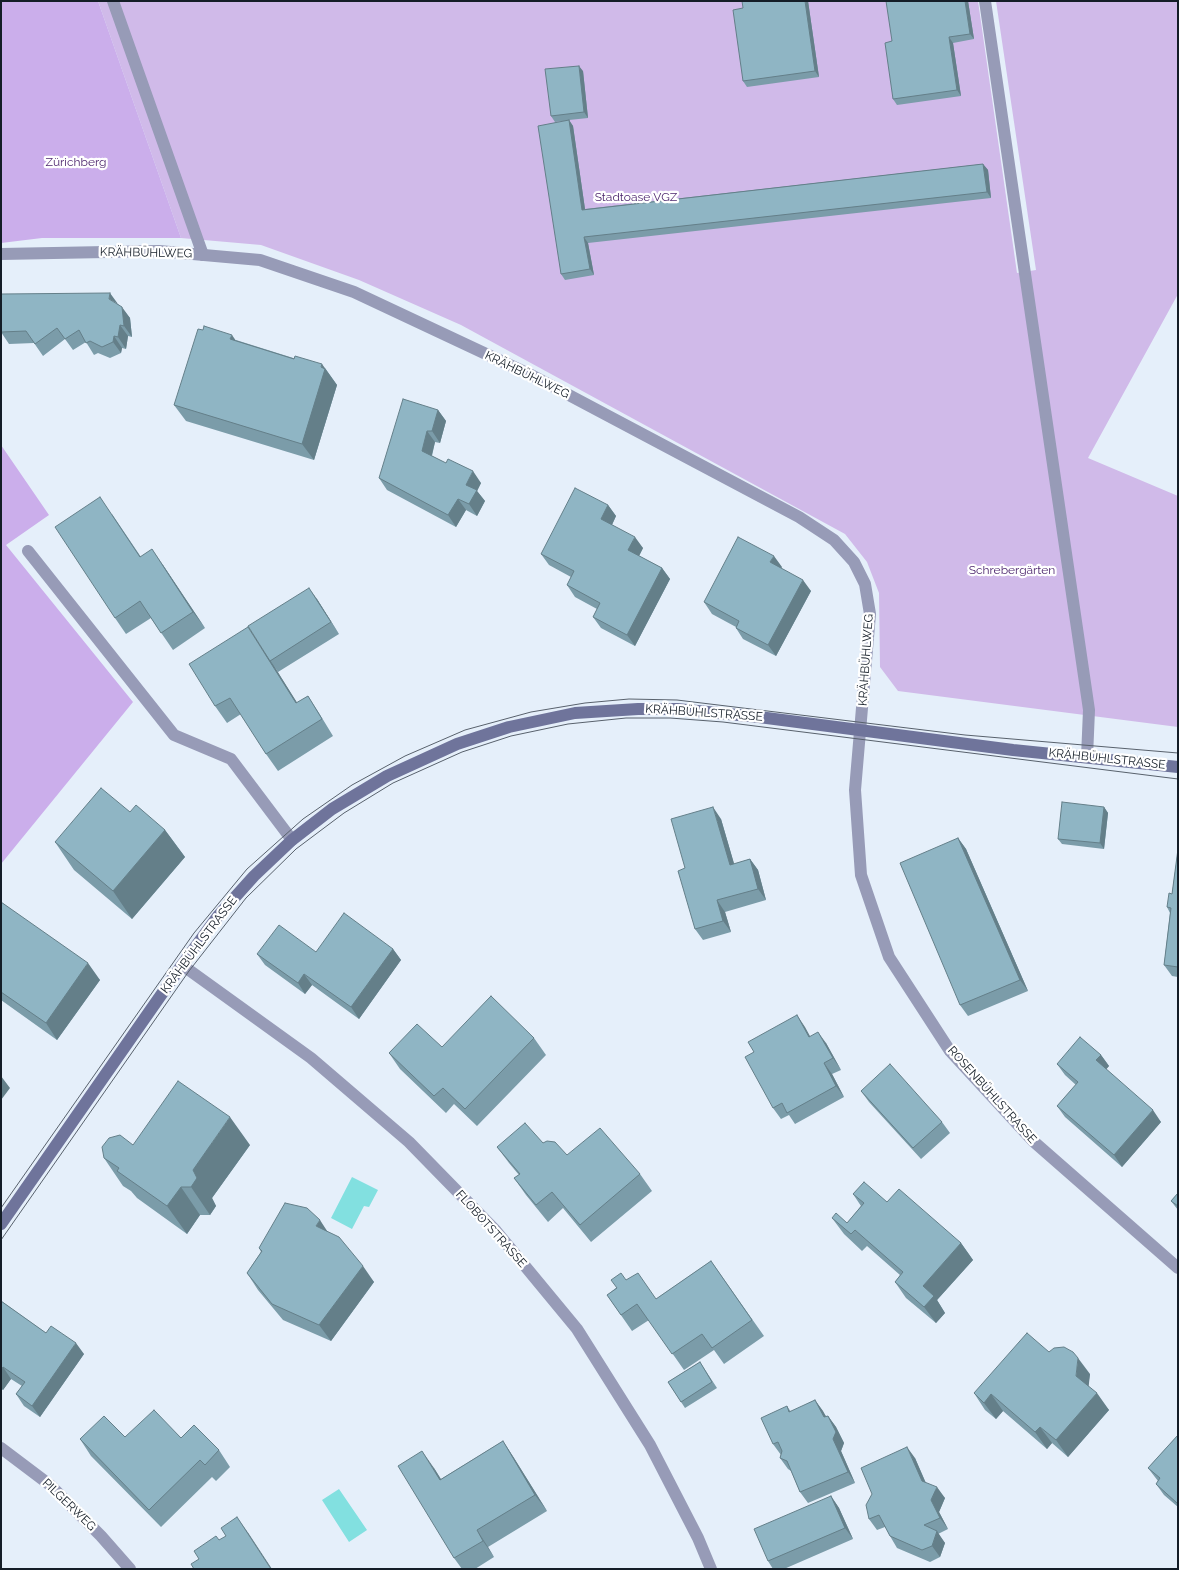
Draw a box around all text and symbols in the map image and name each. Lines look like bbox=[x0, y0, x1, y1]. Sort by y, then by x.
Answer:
park label: Zürichberg bbox=[46, 155, 106, 169]
park label: Stadtoase VGZ bbox=[595, 190, 677, 204]
street label: KRÄHBÜHLWEG bbox=[100, 245, 192, 261]
street label: KRÄHBÜHLWEG bbox=[482, 348, 572, 402]
park label: Schrebergärten bbox=[969, 563, 1055, 577]
street label: KRÄHBÜHLWEG bbox=[856, 613, 876, 707]
street label: KRÄHBÜHLSTRASSE bbox=[645, 702, 763, 724]
street label: KRÄHBÜHLSTRASSE bbox=[1048, 746, 1166, 772]
street label: KRÄHBÜHLSTRASSE bbox=[158, 894, 240, 996]
street label: ROSENBÜHLSTRASSE bbox=[945, 1043, 1039, 1147]
street label: FLOBOTSTRASSE bbox=[453, 1187, 529, 1271]
street label: PILGERWEG bbox=[39, 1476, 99, 1534]

